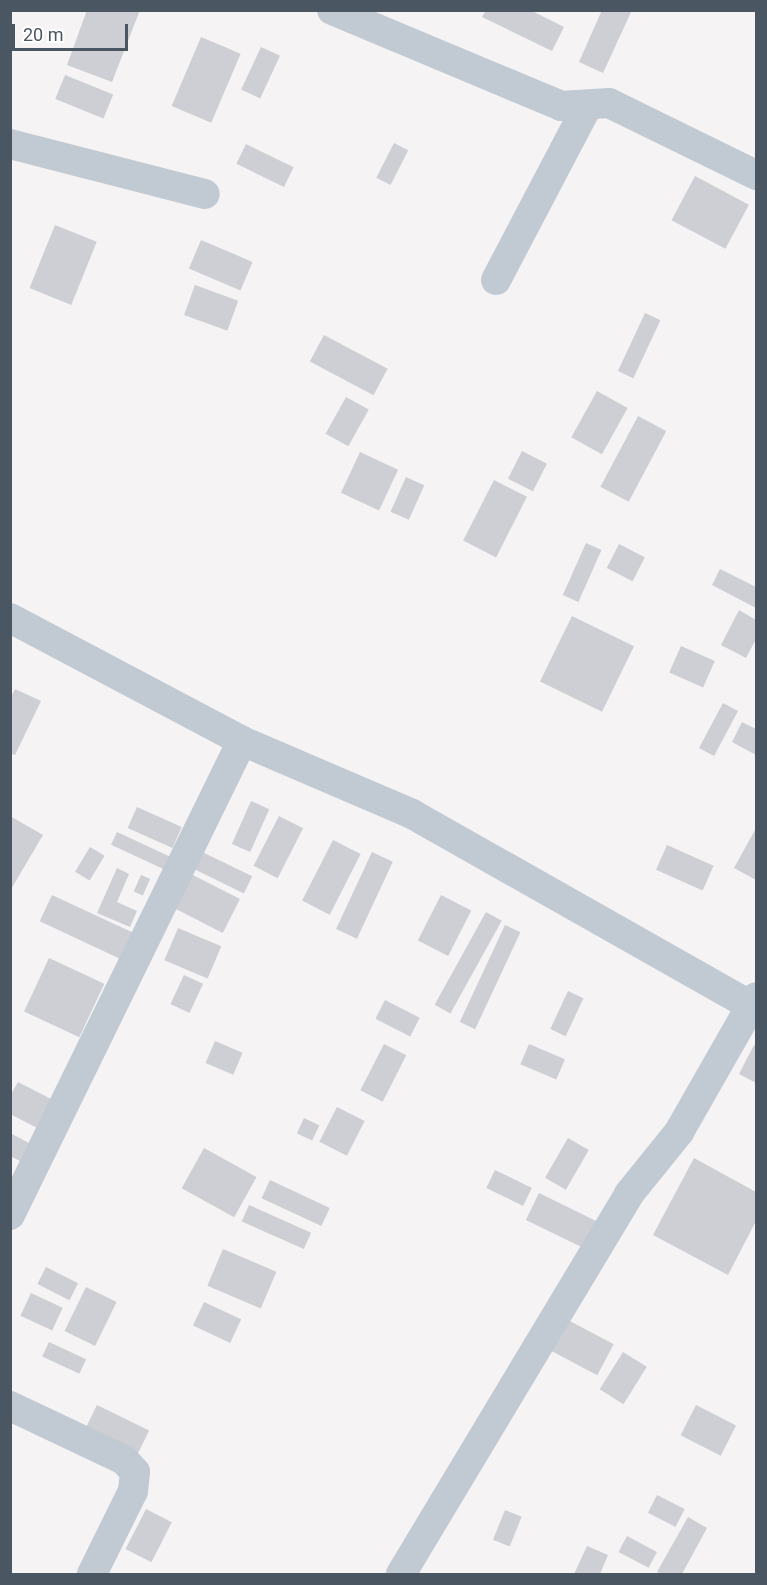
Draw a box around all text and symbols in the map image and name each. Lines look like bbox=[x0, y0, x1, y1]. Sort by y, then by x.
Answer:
scale bar bbox=[15, 12, 130, 50]
text: 20 m bbox=[23, 24, 63, 45]

